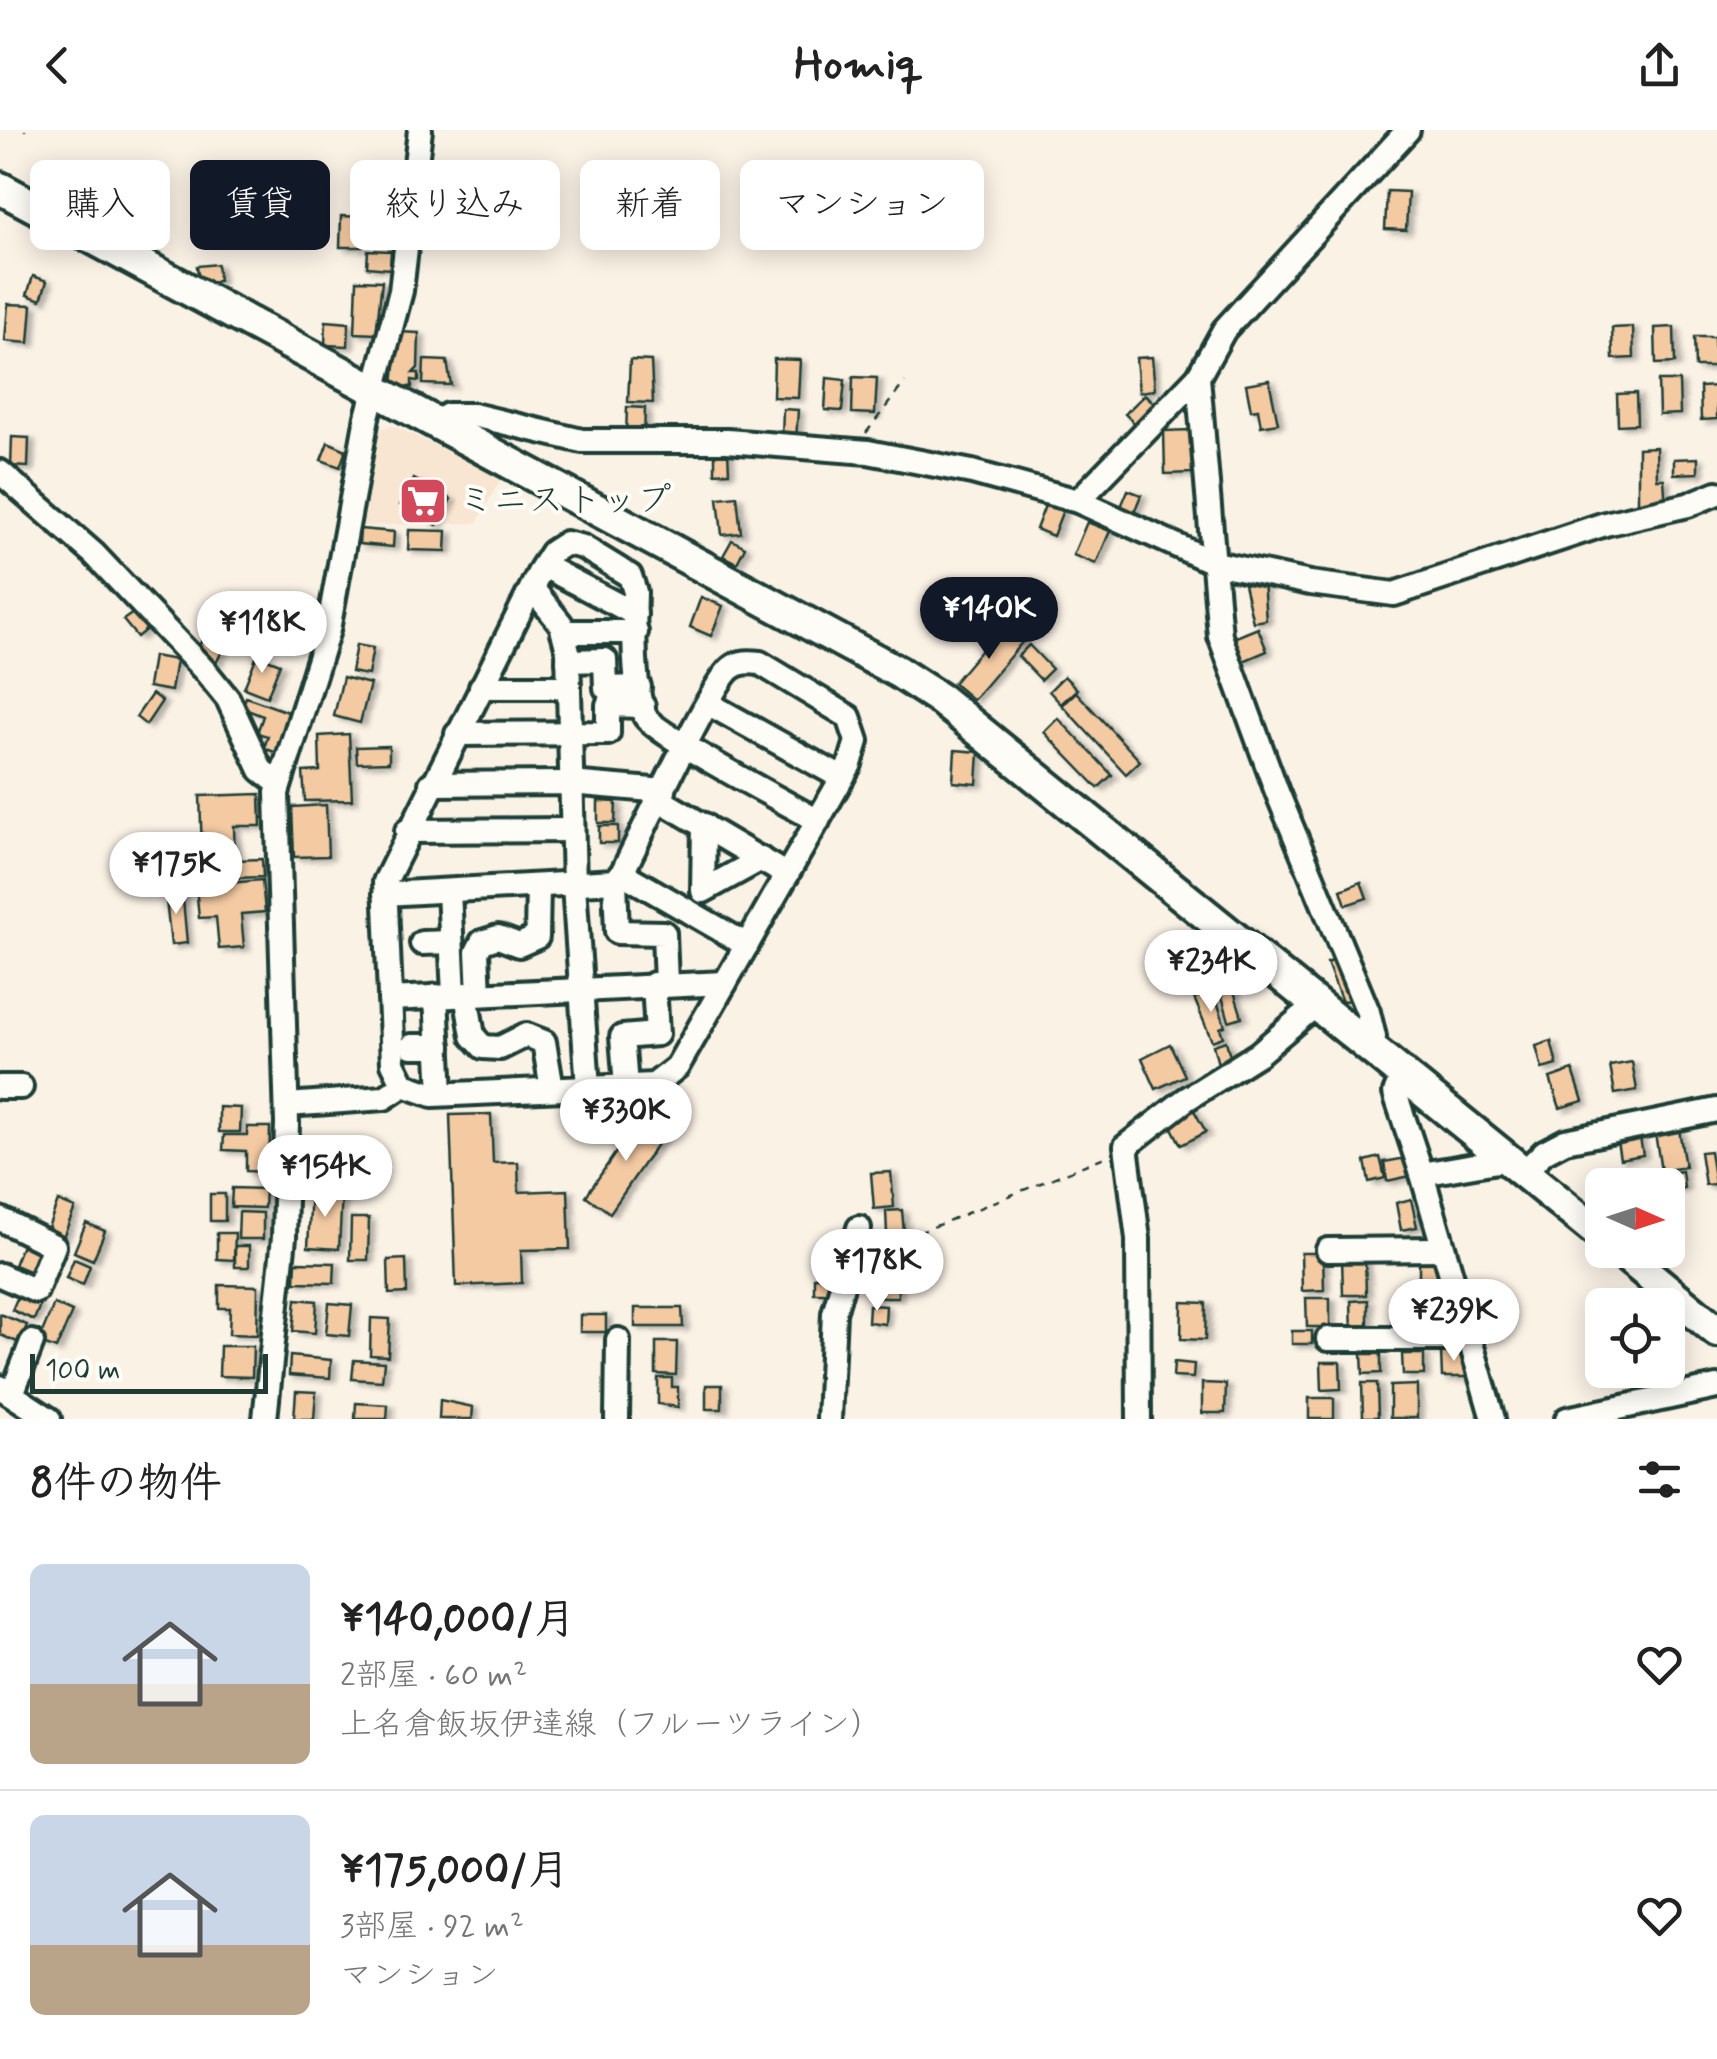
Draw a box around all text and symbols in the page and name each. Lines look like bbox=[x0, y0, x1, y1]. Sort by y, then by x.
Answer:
text: Homiq bbox=[794, 36, 923, 95]
icon: back bbox=[30, 38, 85, 93]
icon: share bbox=[1632, 38, 1687, 93]
chip: 購入 bbox=[30, 160, 170, 250]
chip: 賃貸 bbox=[190, 160, 330, 250]
chip: 絞り込み bbox=[350, 160, 560, 250]
chip: 新着 bbox=[580, 160, 720, 250]
chip: マンション bbox=[740, 160, 984, 250]
supermarket icon: ミニストップ bbox=[397, 475, 449, 527]
place label: ミニストップ bbox=[458, 478, 672, 524]
pin: ¥140K bbox=[919, 577, 1059, 662]
text: ¥140K bbox=[942, 588, 1036, 630]
pin: ¥118K bbox=[192, 591, 332, 676]
text: ¥118K bbox=[219, 602, 305, 644]
pin: ¥175K bbox=[106, 832, 246, 917]
text: ¥175K bbox=[131, 843, 221, 885]
pin: ¥234K bbox=[1141, 930, 1281, 1015]
text: ¥234K bbox=[1166, 941, 1256, 983]
pin: ¥330K bbox=[556, 1079, 696, 1164]
text: ¥330K bbox=[582, 1090, 670, 1132]
pin: ¥154K bbox=[255, 1135, 395, 1220]
text: ¥154K bbox=[279, 1146, 371, 1188]
north arrow bbox=[1585, 1168, 1685, 1268]
map controls bbox=[1585, 1168, 1685, 1388]
pin: ¥178K bbox=[807, 1229, 947, 1314]
text: ¥178K bbox=[833, 1240, 921, 1282]
pin: ¥239K bbox=[1384, 1279, 1524, 1364]
button: locate bbox=[1585, 1288, 1685, 1388]
text: ¥239K bbox=[1410, 1290, 1498, 1332]
scale bar bbox=[30, 1349, 268, 1394]
text: 100 m bbox=[45, 1353, 120, 1390]
icon: filters bbox=[1632, 1452, 1687, 1507]
text: 8件の物件 bbox=[30, 1457, 222, 1512]
text: ¥140,000/月 bbox=[340, 1593, 576, 1648]
icon: home bbox=[110, 1604, 230, 1724]
icon: heart bbox=[1632, 1637, 1687, 1692]
text: 2部屋 · 60 m² bbox=[340, 1655, 527, 1697]
text: 上名倉飯坂伊達線（フルーツライン） bbox=[340, 1704, 882, 1746]
text: ¥175,000/月 bbox=[340, 1844, 570, 1899]
icon: home bbox=[110, 1855, 230, 1975]
icon: heart bbox=[1632, 1888, 1687, 1943]
text: 3部屋 · 92 m² bbox=[340, 1906, 524, 1948]
text: マンション bbox=[340, 1955, 499, 1997]

